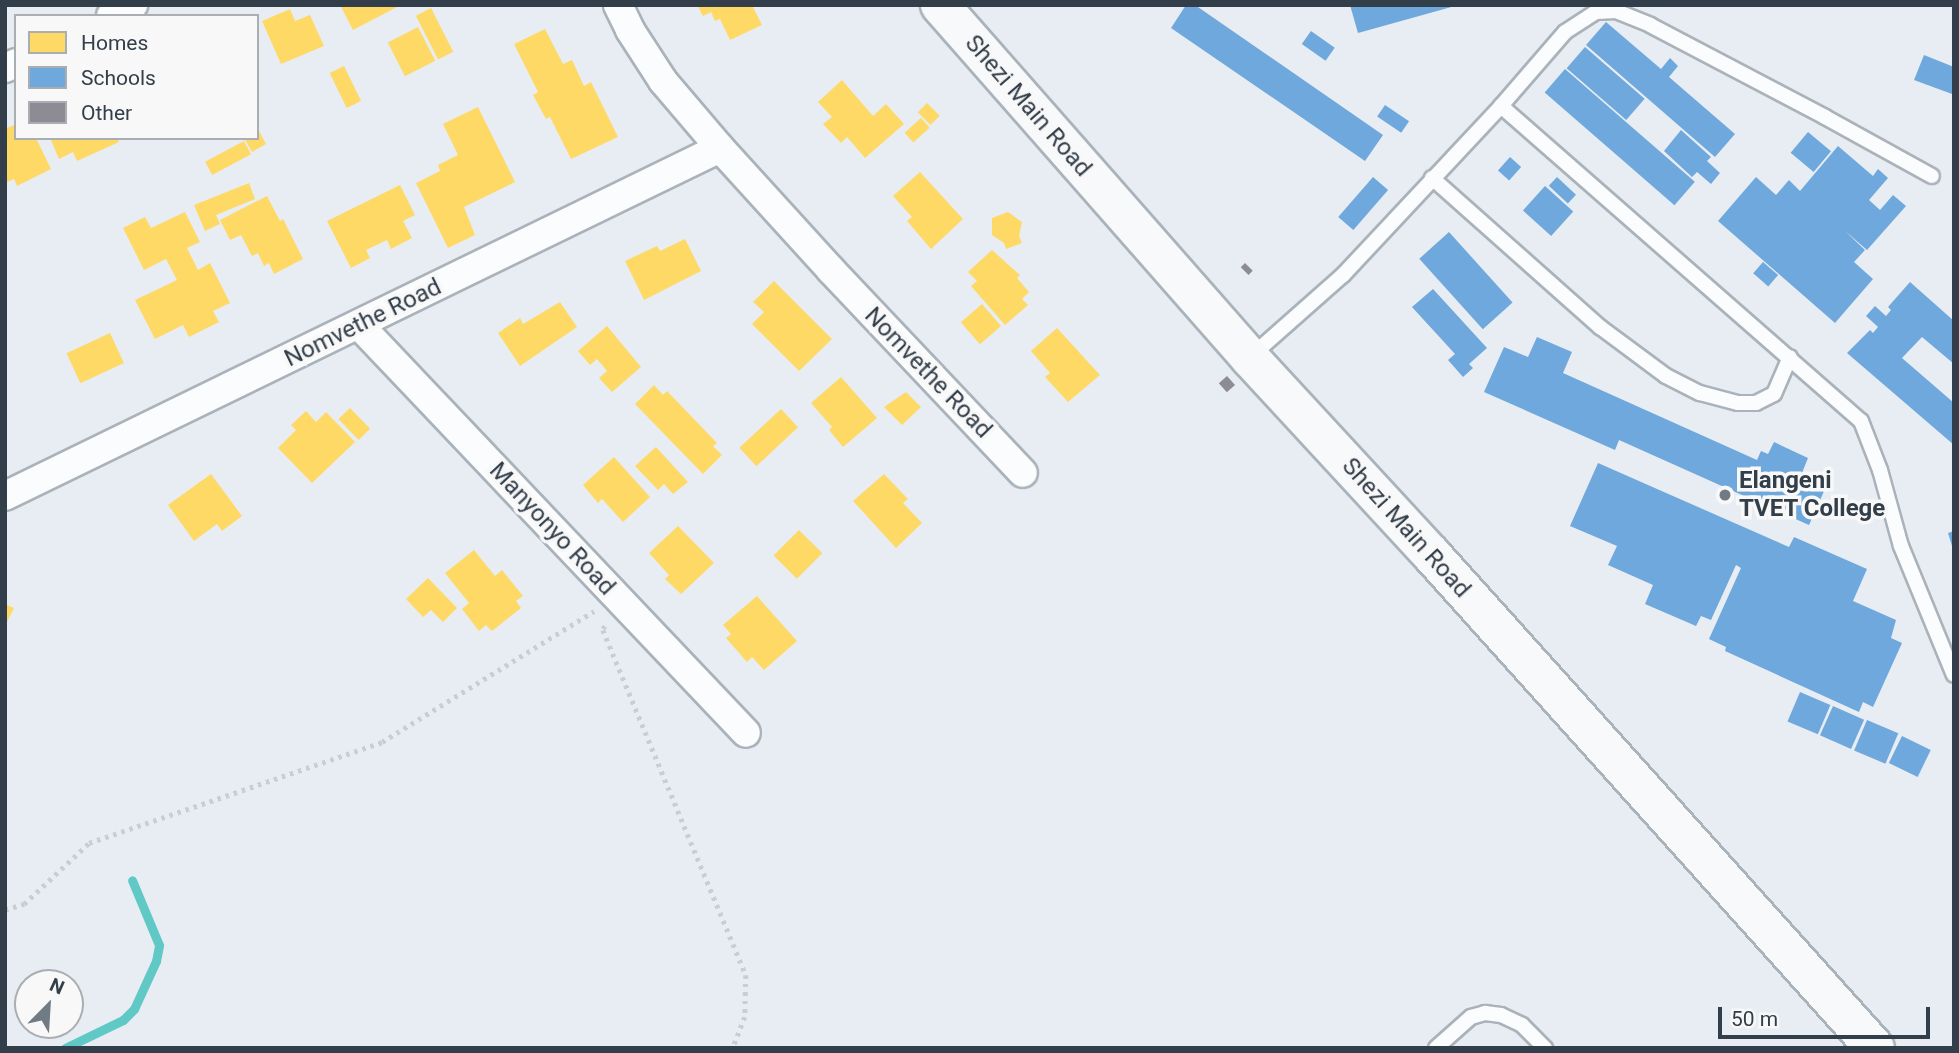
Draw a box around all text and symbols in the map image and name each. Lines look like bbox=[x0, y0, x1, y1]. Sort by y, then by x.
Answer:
legend bbox=[14, 14, 259, 140]
street label: Shezi Main Road bbox=[959, 29, 1097, 183]
text: Homes bbox=[81, 31, 148, 55]
text: Schools bbox=[81, 66, 156, 90]
text: Other bbox=[81, 101, 132, 125]
street label: Nomvethe Road bbox=[280, 273, 446, 373]
street label: Nomvethe Road bbox=[858, 302, 998, 444]
street label: Shezi Main Road bbox=[1336, 452, 1476, 604]
street label: Manyonyo Road bbox=[483, 457, 621, 601]
place label: Elangeni TVET College bbox=[1739, 467, 1886, 523]
marker: Elangeni TVET College bbox=[1717, 487, 1733, 503]
north arrow bbox=[14, 969, 84, 1039]
text: N bbox=[46, 973, 68, 999]
scale bar bbox=[1721, 993, 1933, 1038]
text: 50 m bbox=[1731, 1007, 1778, 1031]

